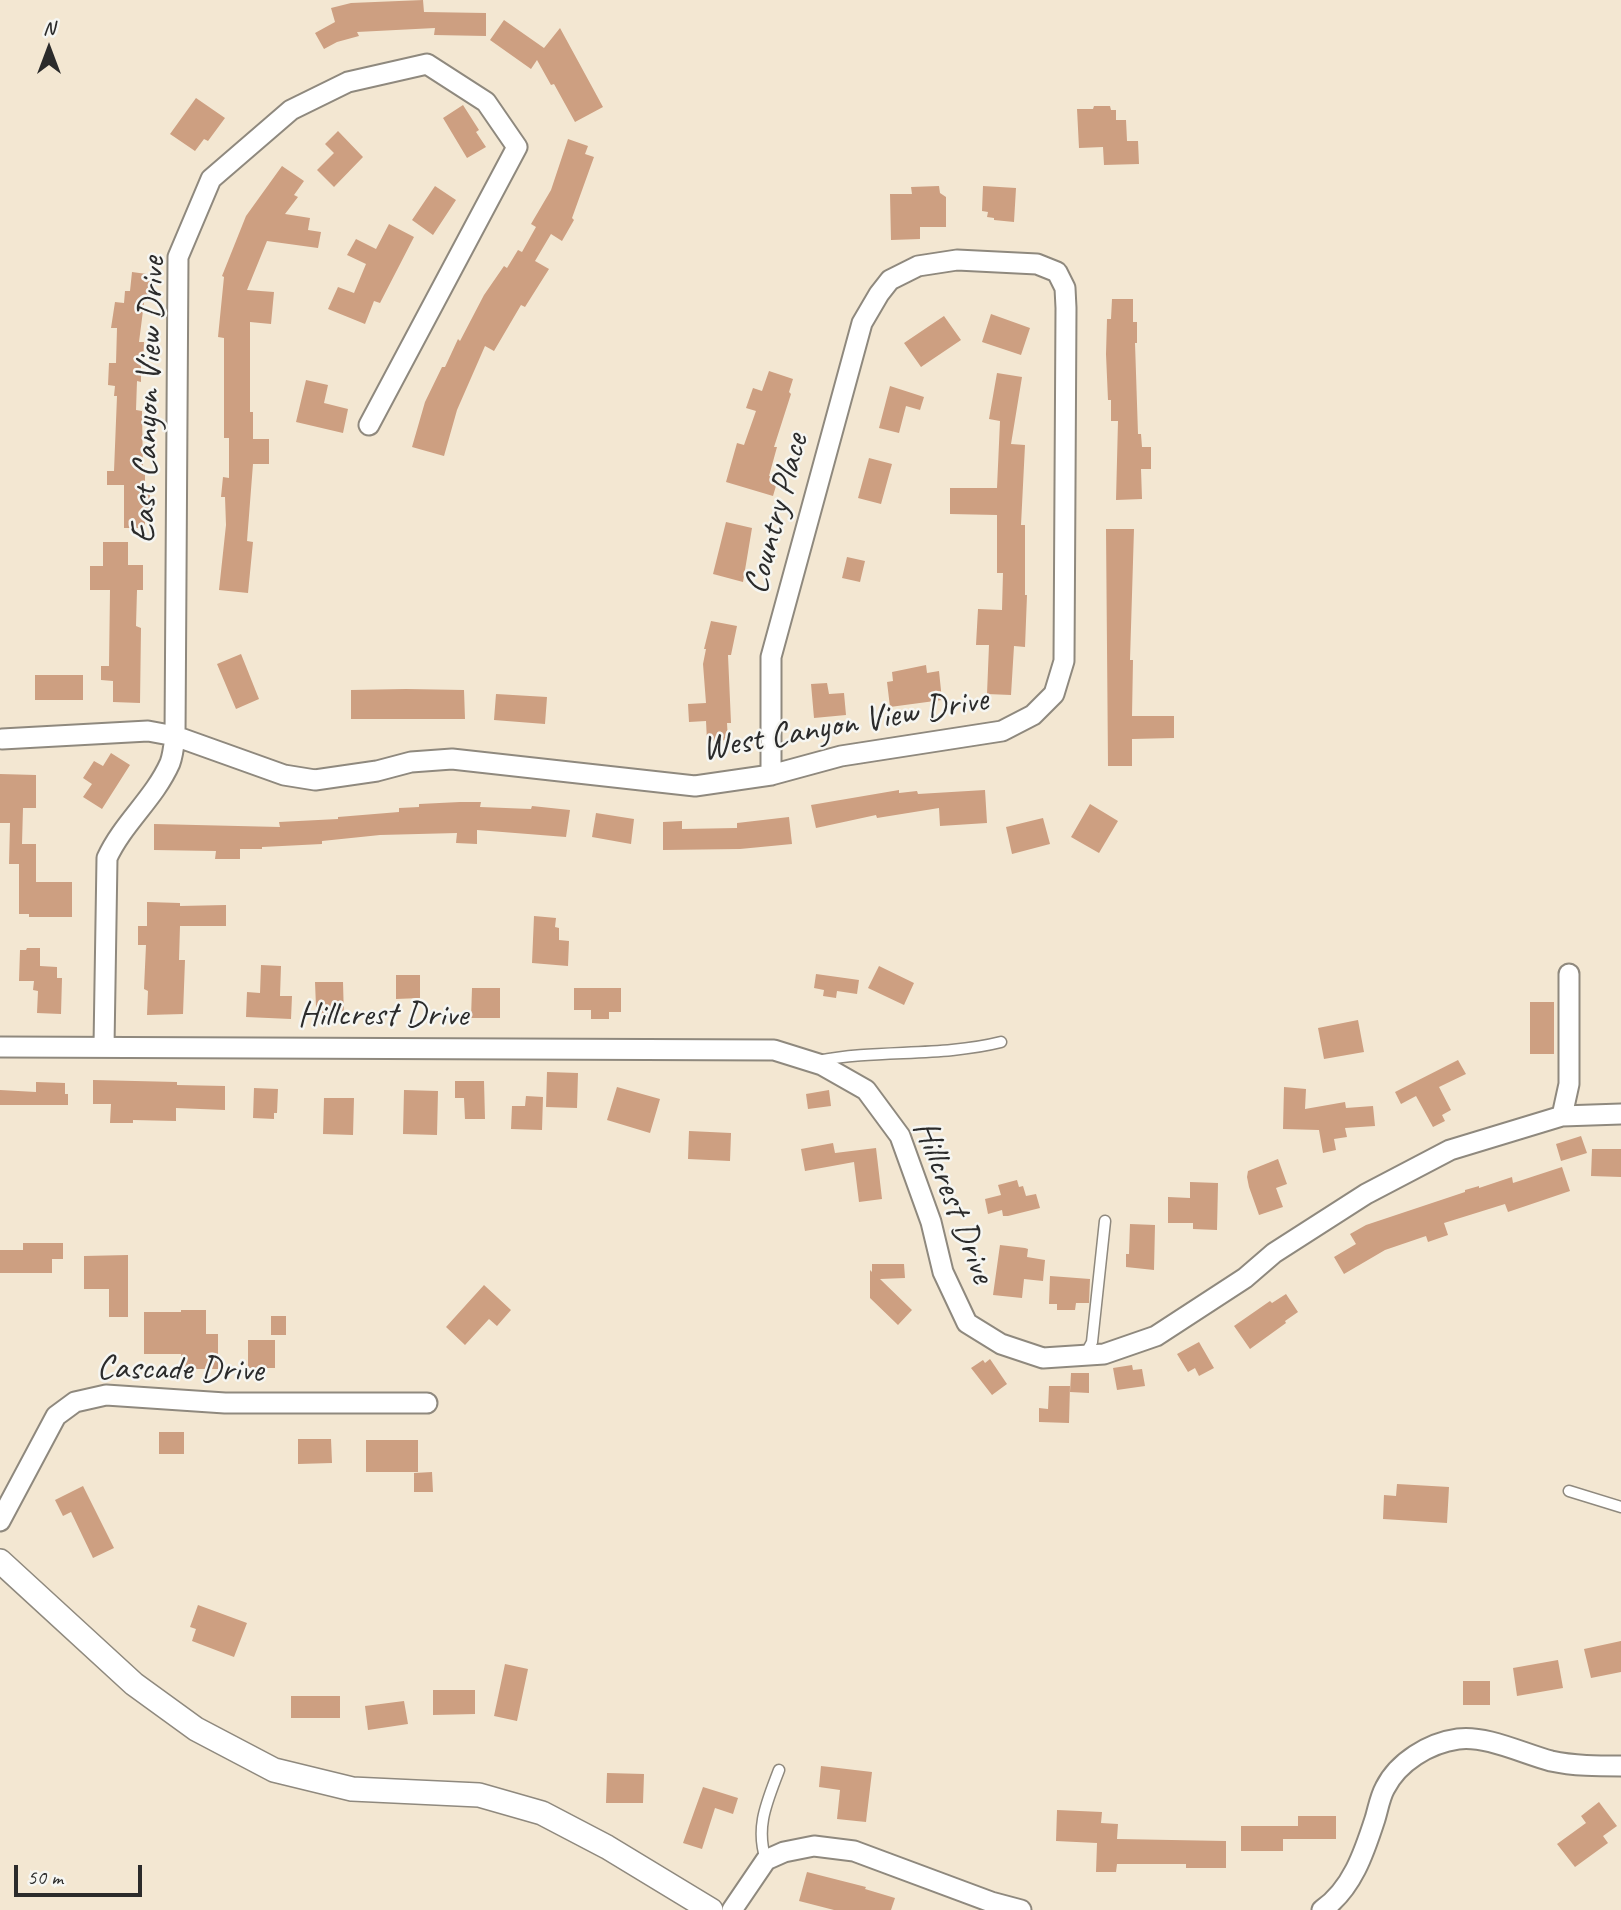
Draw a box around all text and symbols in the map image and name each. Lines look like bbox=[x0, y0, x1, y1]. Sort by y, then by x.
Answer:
north arrow bbox=[14, 14, 84, 84]
text: N bbox=[43, 16, 55, 40]
street label: East Canyon View Drive bbox=[123, 256, 175, 544]
street label: Country Place bbox=[736, 430, 818, 598]
street label: West Canyon View Drive bbox=[699, 679, 991, 771]
street label: Hillcrest Drive bbox=[298, 995, 468, 1037]
street label: Hillcrest Drive bbox=[903, 1115, 1003, 1289]
street label: Cascade Drive bbox=[96, 1348, 264, 1392]
scale bar bbox=[18, 1850, 145, 1894]
text: 50 m bbox=[27, 1864, 63, 1890]

